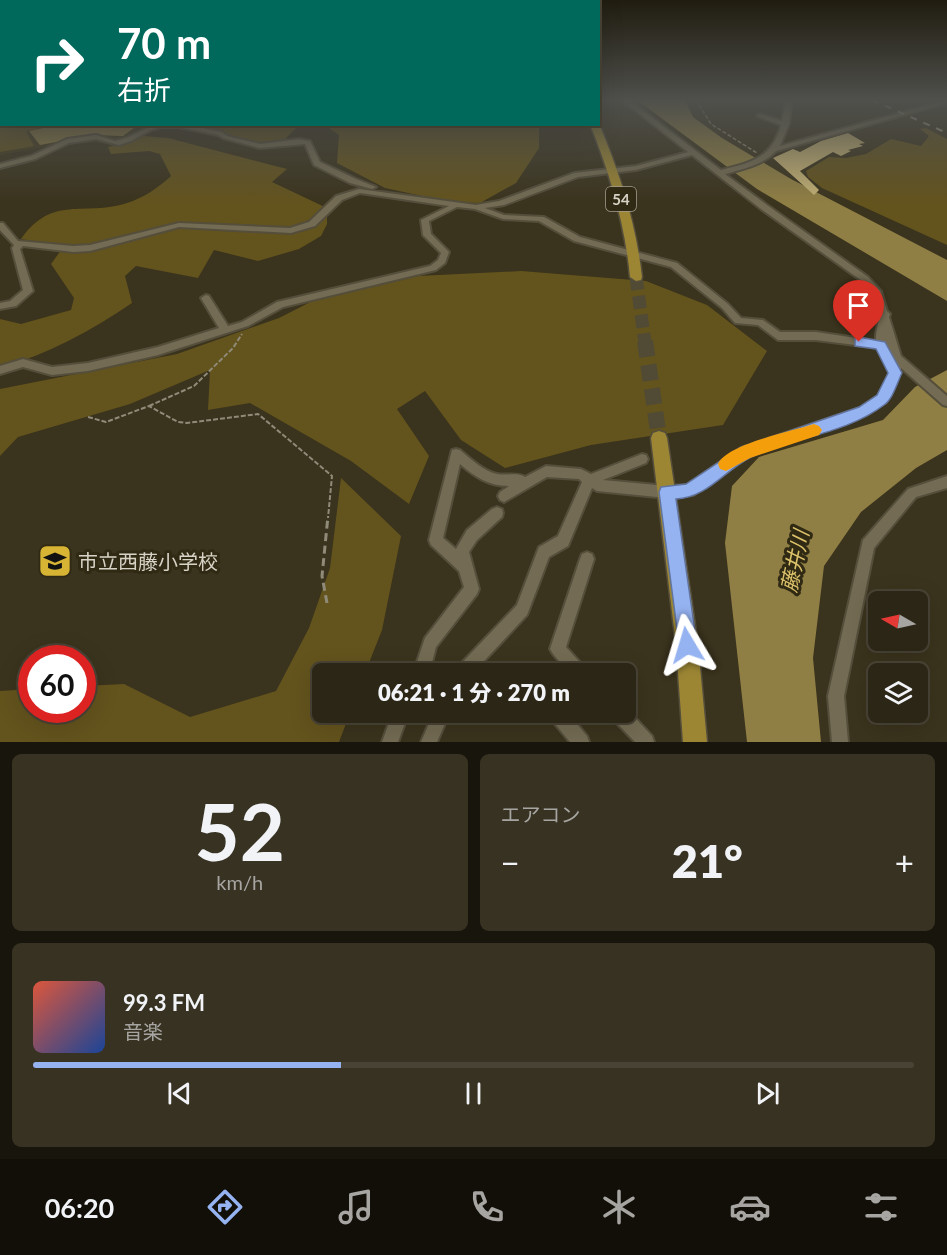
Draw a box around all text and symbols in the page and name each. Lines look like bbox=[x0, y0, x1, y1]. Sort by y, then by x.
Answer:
text: 70 m bbox=[117, 18, 211, 68]
icon: right bbox=[18, 24, 96, 102]
text: 右折 bbox=[117, 73, 171, 106]
road number: 54 bbox=[606, 187, 636, 211]
pin bbox=[833, 280, 884, 342]
icon: arrive bbox=[842, 289, 875, 322]
water label: 藤井川 bbox=[775, 526, 813, 594]
school or university icon: 市立西藤小学校 bbox=[37, 543, 73, 579]
place label: 市立西藤小学校 bbox=[78, 549, 218, 573]
north arrow bbox=[868, 591, 928, 651]
map controls bbox=[868, 591, 928, 723]
position arrow bbox=[655, 613, 719, 677]
speed limit sign: 60 bbox=[18, 645, 96, 723]
button: layers bbox=[868, 663, 928, 723]
text: 06:21 · 1 分 · 270 m bbox=[378, 679, 570, 706]
text: 52 bbox=[195, 784, 285, 878]
text: エアコン bbox=[501, 802, 581, 826]
text: 21° bbox=[672, 834, 743, 888]
text: − bbox=[501, 842, 520, 882]
text: + bbox=[895, 842, 914, 882]
text: km/h bbox=[216, 870, 263, 894]
text: 99.3 FM bbox=[123, 989, 205, 1016]
text: 音楽 bbox=[123, 1019, 163, 1043]
icon: previous bbox=[163, 1077, 196, 1110]
icon: pause bbox=[457, 1077, 490, 1110]
icon: next bbox=[751, 1077, 784, 1110]
icon: directions bbox=[204, 1186, 246, 1228]
icon: music bbox=[335, 1186, 377, 1228]
icon: phone bbox=[466, 1186, 508, 1228]
icon: climate bbox=[598, 1186, 640, 1228]
icon: car bbox=[729, 1186, 771, 1228]
icon: filters bbox=[860, 1186, 902, 1228]
text: 06:20 bbox=[45, 1191, 114, 1224]

